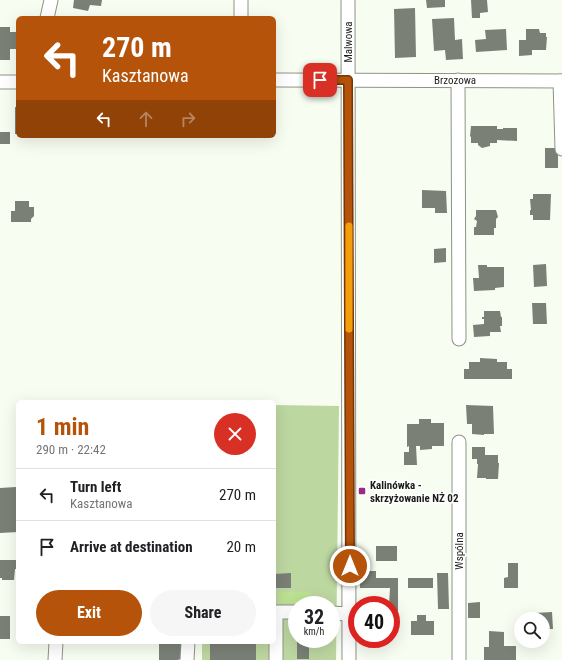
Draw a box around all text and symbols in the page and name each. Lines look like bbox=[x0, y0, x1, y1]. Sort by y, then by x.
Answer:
street label: Malwowa bbox=[342, 21, 355, 63]
text: 270 m bbox=[102, 31, 172, 64]
icon: left bbox=[36, 32, 88, 84]
pin bbox=[303, 63, 337, 97]
text: Kasztanowa bbox=[102, 65, 189, 86]
icon: arrive bbox=[309, 69, 331, 91]
street label: Brzozowa bbox=[434, 74, 476, 87]
icon: left bbox=[93, 108, 115, 130]
icon: ahead bbox=[135, 108, 157, 130]
icon: right bbox=[177, 108, 199, 130]
text: 1 min bbox=[36, 413, 89, 441]
button: close bbox=[214, 413, 256, 455]
text: 290 m · 22:42 bbox=[36, 442, 106, 457]
text: Turn left bbox=[70, 478, 121, 496]
place label: Kalinówka - skrzyżowanie NŻ 02 bbox=[370, 479, 459, 505]
icon: left bbox=[36, 484, 58, 506]
text: 270 m bbox=[219, 486, 256, 504]
marker: Kalinówka - skrzyżowanie NŻ 02 bbox=[357, 486, 367, 496]
text: Kasztanowa bbox=[70, 496, 133, 511]
street label: Wspólna bbox=[453, 532, 466, 570]
icon: arrive bbox=[36, 536, 58, 558]
text: Arrive at destination bbox=[70, 538, 193, 556]
text: 20 m bbox=[226, 538, 256, 556]
position arrow bbox=[329, 545, 371, 587]
button: Exit bbox=[36, 590, 142, 636]
button: Share bbox=[150, 590, 256, 636]
speed limit sign: 40 bbox=[348, 596, 400, 648]
text: 32 bbox=[304, 605, 324, 629]
map controls bbox=[514, 612, 550, 648]
button: search bbox=[514, 612, 550, 648]
text: km/h bbox=[304, 626, 324, 637]

